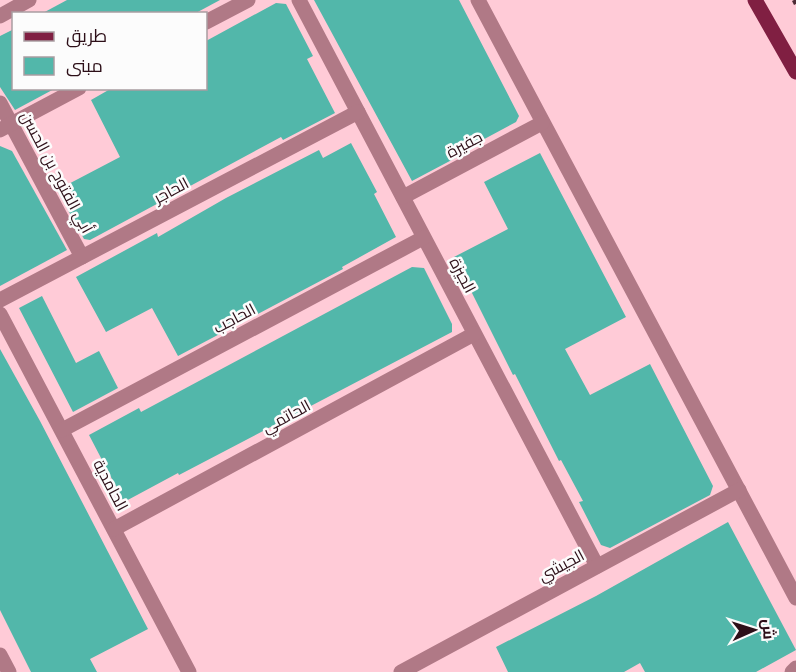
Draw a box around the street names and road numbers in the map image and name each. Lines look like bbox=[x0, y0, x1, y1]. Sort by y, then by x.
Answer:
street label: أبي الفتوح بن الحسن bbox=[13, 108, 97, 238]
street label: جفيرة bbox=[443, 127, 485, 162]
street label: الحاجر bbox=[150, 173, 192, 208]
street label: الجيزة bbox=[445, 254, 480, 296]
street label: الحاجب bbox=[210, 299, 259, 337]
street label: الحاتمي bbox=[259, 396, 316, 441]
street label: الحامدية bbox=[89, 456, 132, 514]
street label: الجيشي bbox=[535, 545, 589, 588]

